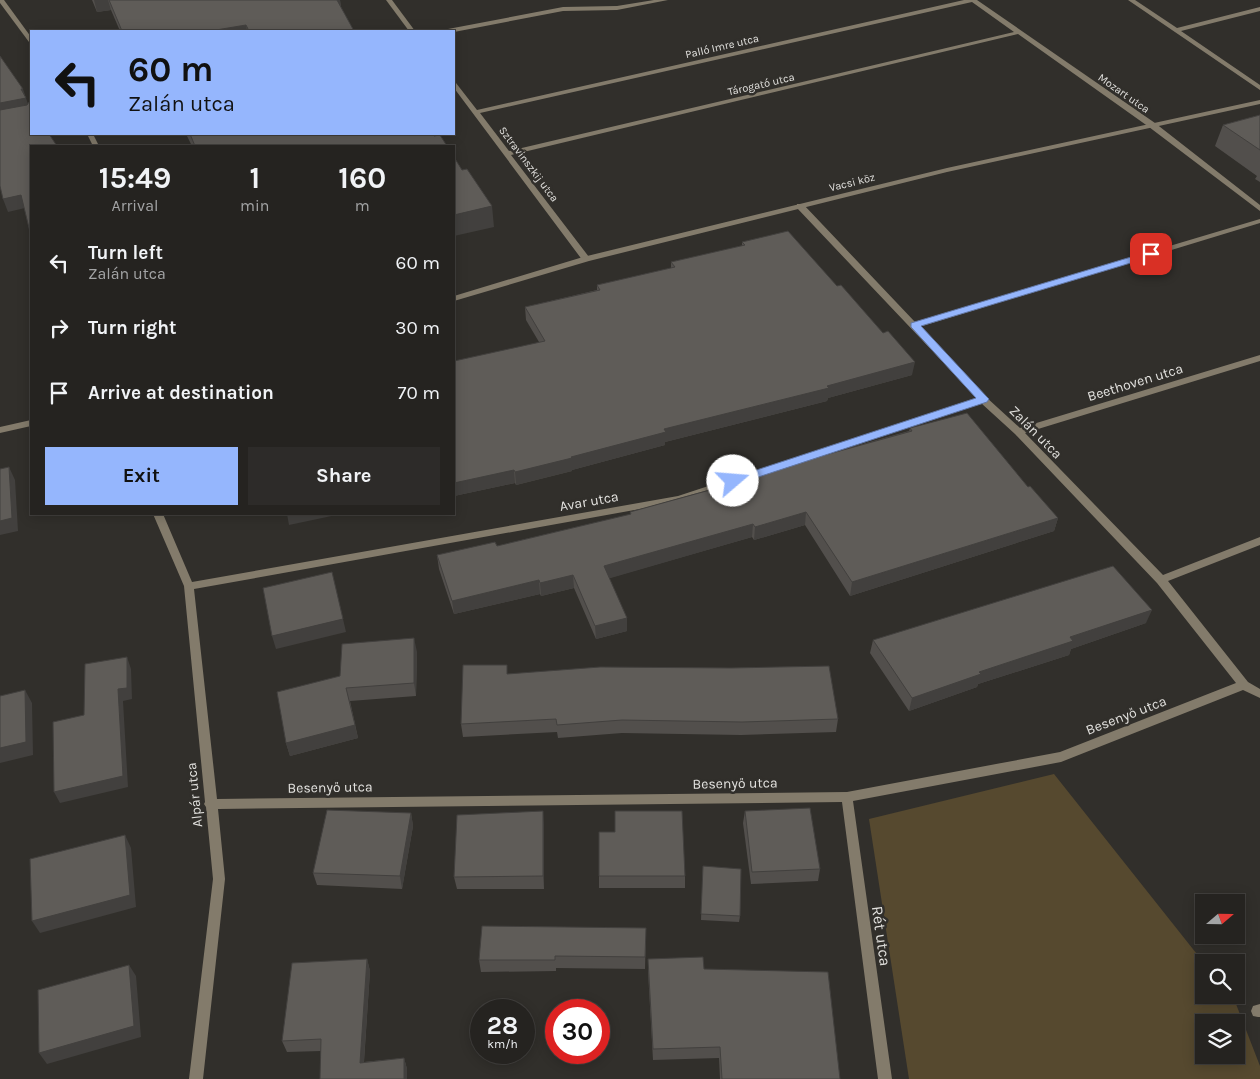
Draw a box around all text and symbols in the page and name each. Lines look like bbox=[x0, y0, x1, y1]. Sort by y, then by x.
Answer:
street label: Palló Imre utca bbox=[684, 32, 760, 61]
text: 60 m bbox=[128, 49, 213, 90]
icon: left bbox=[45, 50, 110, 115]
street label: Tárogató utca bbox=[726, 70, 796, 98]
street label: Mozart utca bbox=[1095, 71, 1152, 116]
text: Zalán utca bbox=[128, 91, 235, 117]
street label: Sztravinszkij utca bbox=[496, 124, 561, 204]
text: 15:49 bbox=[99, 160, 171, 196]
text: 1 bbox=[249, 160, 260, 196]
text: 160 bbox=[338, 160, 386, 196]
street label: Vacsi köz bbox=[828, 171, 876, 194]
text: Arrival bbox=[112, 196, 158, 215]
text: min bbox=[240, 196, 269, 215]
text: m bbox=[355, 196, 370, 215]
pin bbox=[1130, 233, 1172, 275]
icon: arrive bbox=[1137, 240, 1165, 268]
text: Turn left bbox=[88, 242, 163, 264]
icon: left bbox=[45, 249, 73, 277]
text: 60 m bbox=[396, 252, 440, 274]
text: Zalán utca bbox=[88, 264, 166, 283]
icon: right bbox=[45, 314, 73, 342]
text: Turn right bbox=[88, 317, 177, 339]
text: 30 m bbox=[395, 317, 440, 339]
street label: Beethoven utca bbox=[1085, 360, 1185, 405]
icon: arrive bbox=[45, 379, 73, 407]
text: Arrive at destination bbox=[88, 382, 274, 404]
text: 70 m bbox=[398, 382, 440, 404]
street label: Zalán utca bbox=[1006, 402, 1066, 462]
button: Exit bbox=[45, 447, 238, 505]
button: Share bbox=[248, 447, 440, 505]
position arrow bbox=[706, 454, 758, 506]
street label: Avar utca bbox=[558, 488, 620, 515]
street label: Besenyő utca bbox=[1083, 692, 1169, 739]
street label: Alpár utca bbox=[183, 762, 206, 828]
street label: Besenyő utca bbox=[692, 774, 778, 793]
street label: Besenyő utca bbox=[287, 778, 373, 797]
north arrow bbox=[1195, 894, 1245, 944]
map controls bbox=[1195, 894, 1245, 1064]
street label: Rét utca bbox=[868, 905, 895, 967]
button: search bbox=[1195, 954, 1245, 1004]
speed limit sign: 30 bbox=[545, 999, 610, 1064]
text: 28 bbox=[487, 1011, 518, 1040]
button: layers bbox=[1195, 1014, 1245, 1064]
text: km/h bbox=[487, 1037, 518, 1051]

